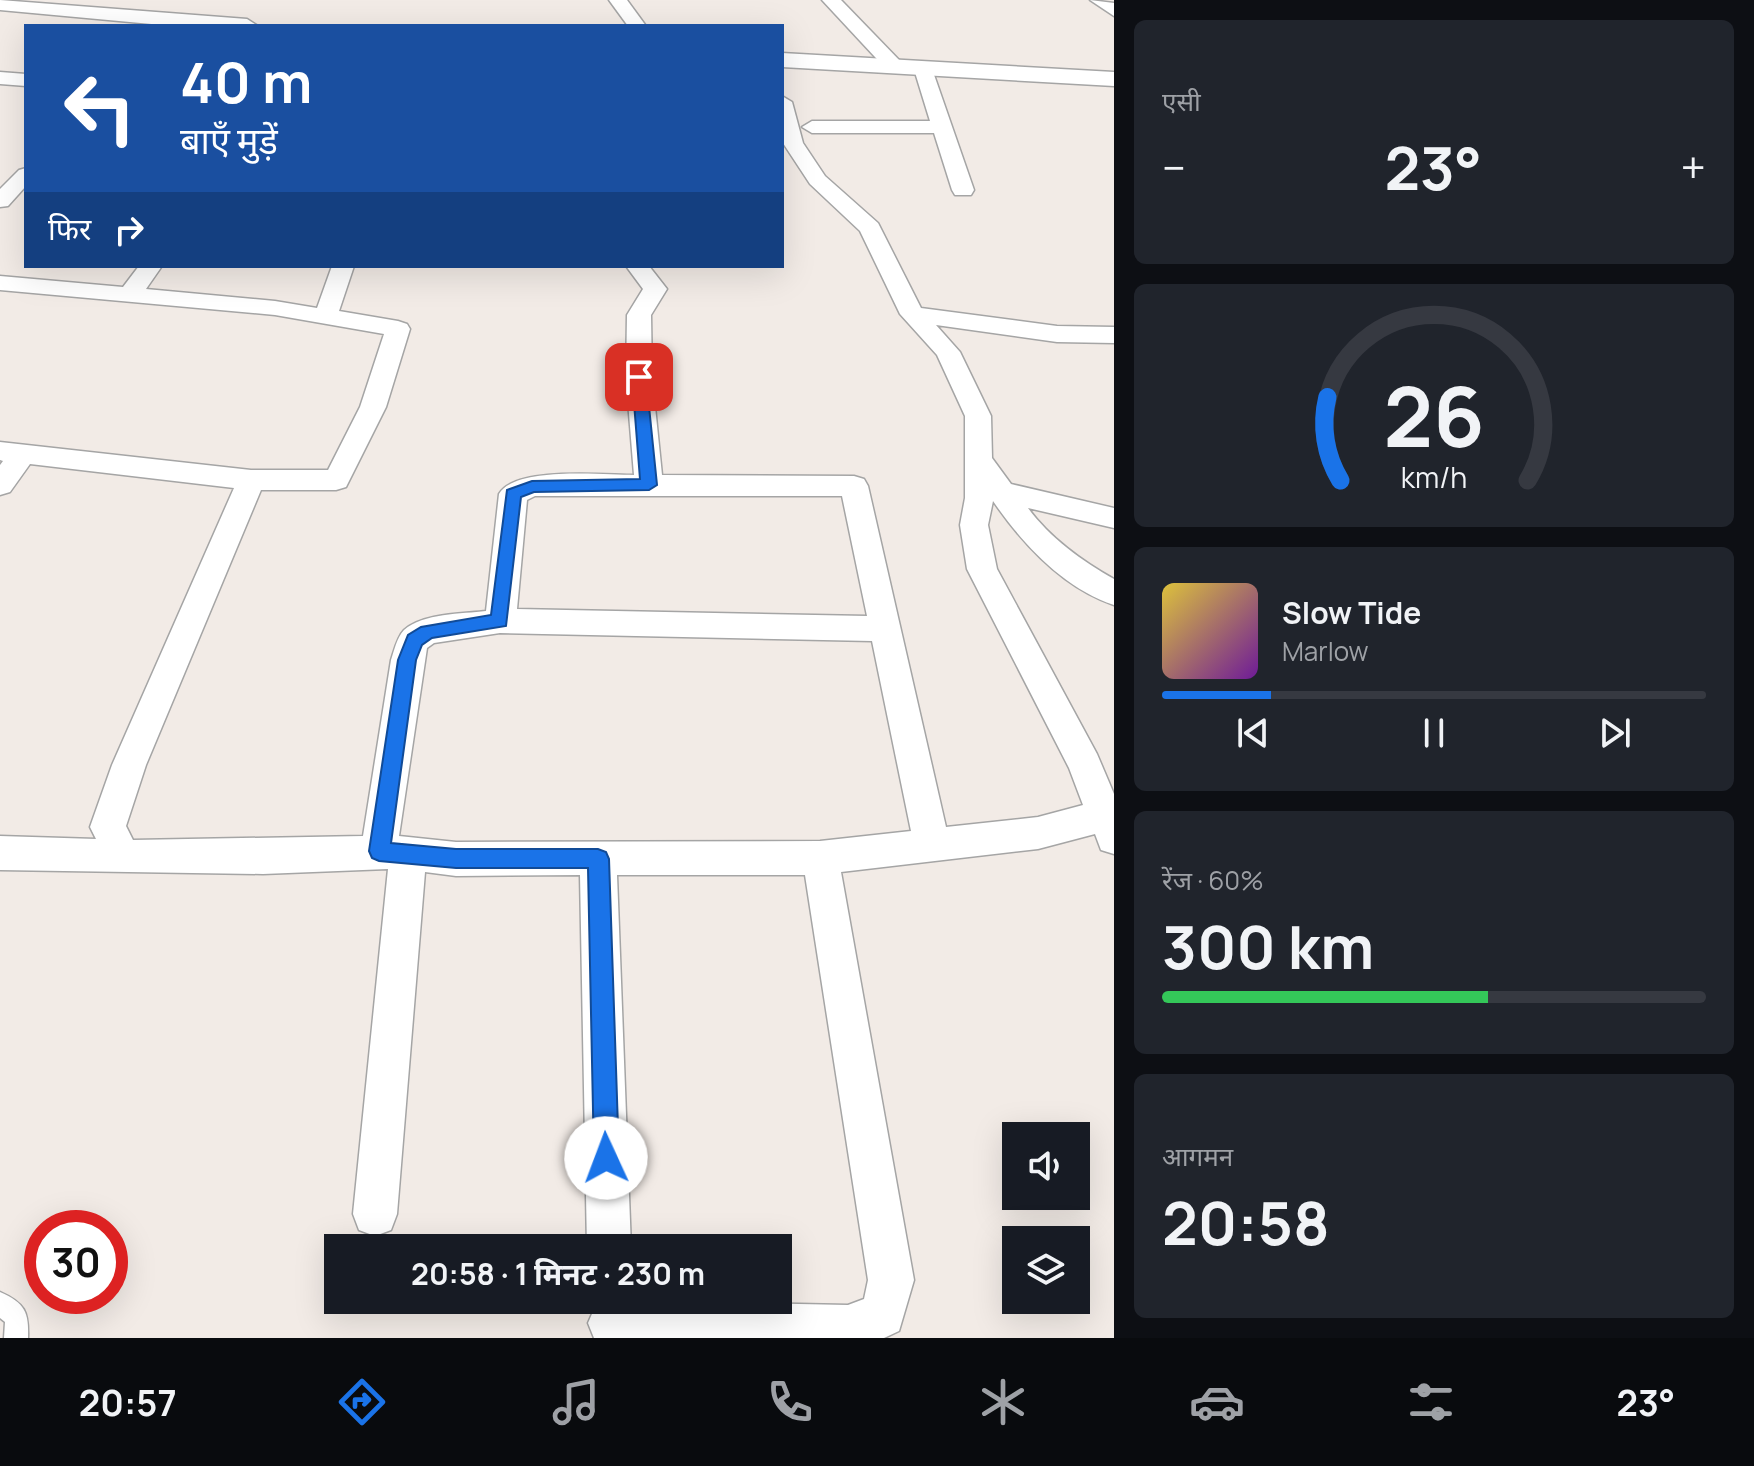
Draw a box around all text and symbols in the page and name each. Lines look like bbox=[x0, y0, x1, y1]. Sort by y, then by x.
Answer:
text: 40 m bbox=[180, 43, 312, 120]
icon: left bbox=[48, 56, 152, 160]
text: एसी bbox=[1162, 83, 1201, 119]
text: बाएँ मुड़ें bbox=[180, 116, 278, 165]
text: 23° bbox=[1384, 126, 1482, 208]
text: − bbox=[1162, 137, 1186, 197]
text: + bbox=[1681, 137, 1706, 197]
text: फिर bbox=[48, 208, 91, 249]
icon: right bbox=[107, 208, 151, 252]
pin bbox=[605, 343, 673, 411]
icon: arrive bbox=[617, 355, 661, 399]
text: 26 bbox=[1383, 358, 1485, 472]
text: km/h bbox=[1401, 459, 1467, 498]
text: Slow Tide bbox=[1282, 592, 1421, 633]
text: Marlow bbox=[1282, 633, 1369, 669]
icon: previous bbox=[1231, 711, 1275, 755]
icon: pause bbox=[1412, 711, 1456, 755]
icon: next bbox=[1593, 711, 1637, 755]
text: रेंज · 60% bbox=[1162, 862, 1264, 898]
text: 300 km bbox=[1162, 905, 1374, 987]
position arrow bbox=[564, 1116, 648, 1200]
map controls bbox=[1002, 1122, 1090, 1314]
button: sound bbox=[1002, 1122, 1090, 1210]
text: आगमन bbox=[1162, 1138, 1233, 1174]
text: 20:58 bbox=[1162, 1181, 1330, 1263]
speed limit sign: 30 bbox=[24, 1210, 128, 1314]
button: layers bbox=[1002, 1226, 1090, 1314]
text: 20:58 · 1 मिनट · 230 m bbox=[411, 1253, 705, 1294]
icon: directions bbox=[334, 1374, 390, 1430]
icon: music bbox=[548, 1374, 604, 1430]
icon: phone bbox=[762, 1374, 818, 1430]
icon: climate bbox=[975, 1374, 1031, 1430]
icon: car bbox=[1189, 1374, 1245, 1430]
icon: filters bbox=[1403, 1374, 1459, 1430]
text: 20:57 bbox=[79, 1378, 177, 1427]
text: 23° bbox=[1617, 1378, 1675, 1427]

